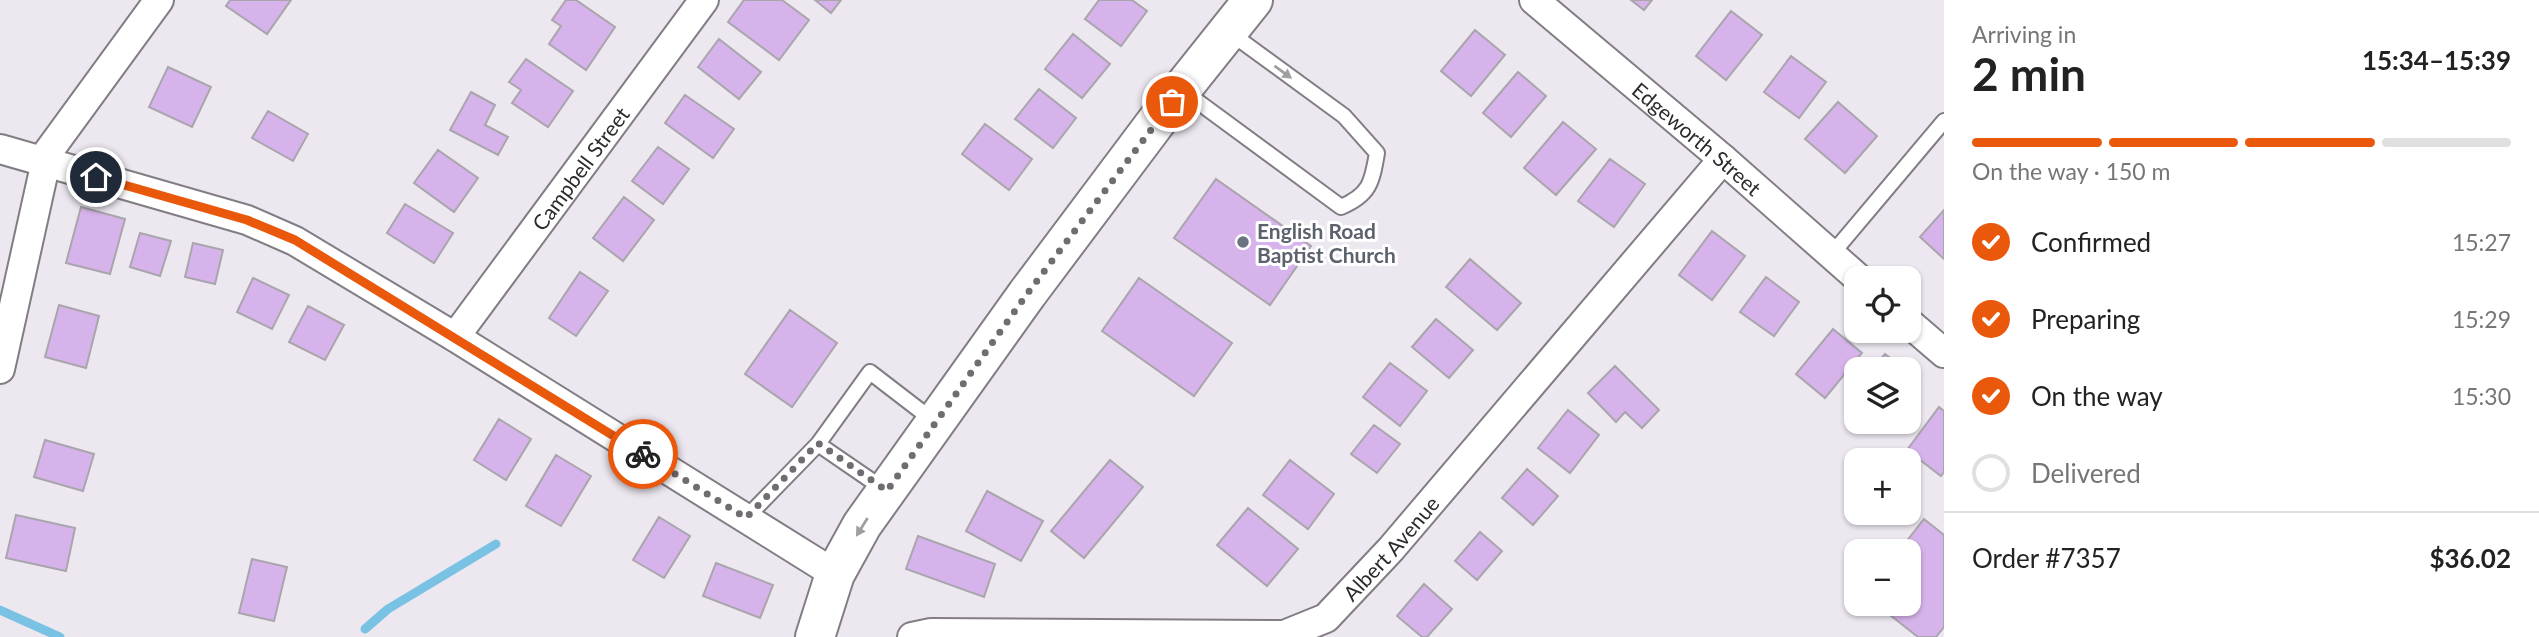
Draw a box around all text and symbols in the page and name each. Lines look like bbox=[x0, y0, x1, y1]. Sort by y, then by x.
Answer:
text: Arriving in bbox=[1972, 20, 2076, 48]
text: 15:34–15:39 bbox=[2362, 44, 2511, 76]
text: 2 min bbox=[1972, 46, 2086, 101]
one-way arrow bbox=[1274, 65, 1292, 79]
pin bbox=[1142, 72, 1202, 132]
street label: Edgeworth Street bbox=[1628, 76, 1767, 200]
icon: bag bbox=[1153, 83, 1191, 121]
street label: Campbell Street bbox=[526, 101, 634, 235]
pin bbox=[66, 147, 126, 207]
text: On the way · 150 m bbox=[1972, 157, 2171, 185]
icon: home bbox=[77, 158, 115, 196]
place label: English Road Baptist Church bbox=[1257, 218, 1396, 267]
icon: check bbox=[1972, 223, 2010, 261]
text: Confirmed bbox=[2031, 226, 2151, 258]
text: 15:27 bbox=[2452, 228, 2511, 256]
marker: English Road Baptist Church bbox=[1235, 234, 1251, 250]
map controls bbox=[1844, 266, 1921, 616]
button: locate bbox=[1844, 266, 1921, 343]
icon: check bbox=[1972, 300, 2010, 338]
text: Preparing bbox=[2031, 303, 2140, 335]
text: 15:29 bbox=[2452, 305, 2511, 333]
button: layers bbox=[1844, 357, 1921, 434]
icon: check bbox=[1972, 377, 2010, 415]
text: On the way bbox=[2031, 380, 2163, 412]
text: 15:30 bbox=[2452, 382, 2511, 410]
courier bbox=[608, 419, 678, 489]
icon: bike bbox=[624, 435, 662, 473]
button: + bbox=[1844, 448, 1921, 525]
text: Delivered bbox=[2031, 457, 2141, 489]
street label: Albert Avenue bbox=[1337, 490, 1443, 605]
one-way arrow bbox=[855, 517, 868, 536]
button: − bbox=[1844, 539, 1921, 616]
text: Order #7357 bbox=[1972, 542, 2121, 574]
text: $36.02 bbox=[2429, 542, 2511, 574]

